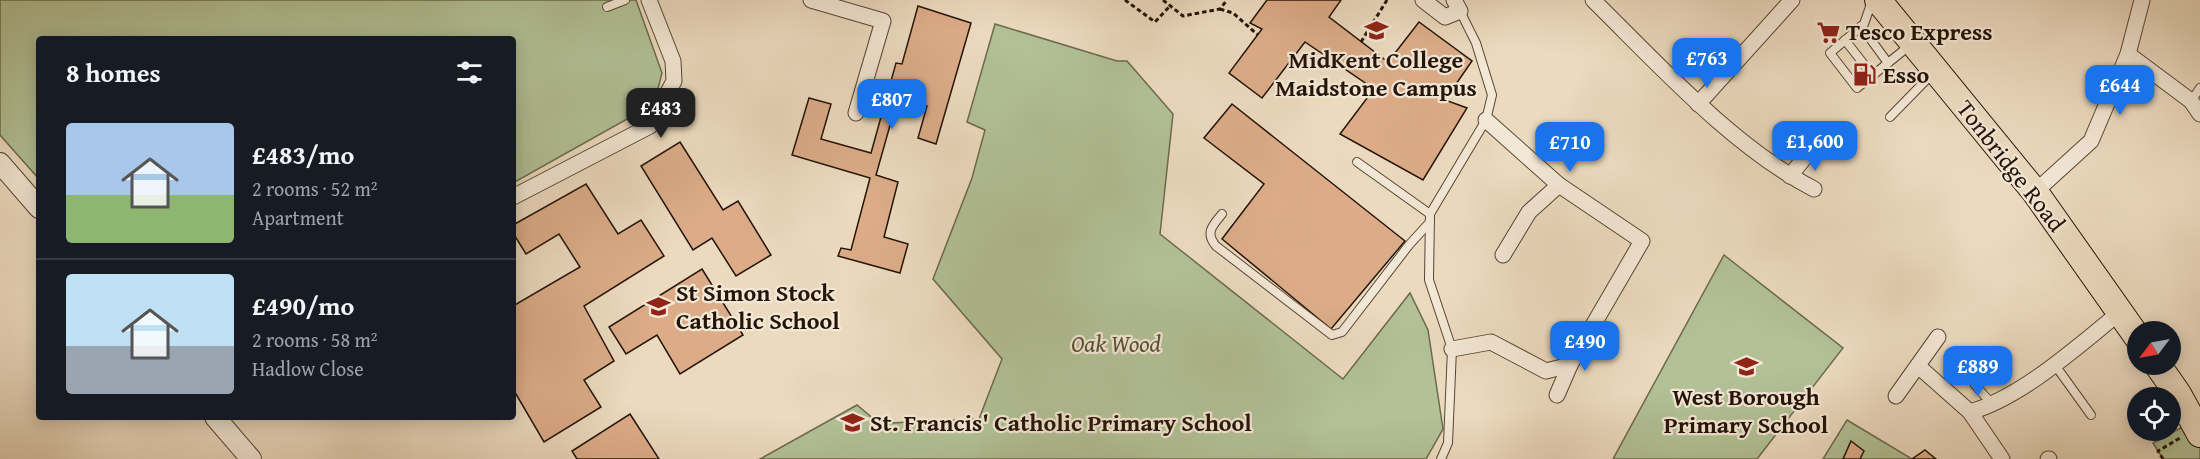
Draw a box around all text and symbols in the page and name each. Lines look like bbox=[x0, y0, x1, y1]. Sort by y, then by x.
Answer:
place label: Tesco Express bbox=[1846, 14, 1993, 49]
school or university icon: MidKent College Maidstone Campus bbox=[1363, 17, 1389, 43]
supermarket icon: Tesco Express bbox=[1815, 19, 1841, 45]
pin: £763 bbox=[1671, 38, 1743, 89]
place label: MidKent College Maidstone Campus bbox=[1275, 42, 1477, 105]
text: £763 bbox=[1686, 43, 1728, 72]
text: 8 homes bbox=[66, 53, 161, 92]
icon: filters bbox=[453, 56, 486, 89]
place label: Esso bbox=[1883, 57, 1929, 92]
fuel station icon: Esso bbox=[1852, 62, 1878, 88]
pin: £644 bbox=[2084, 65, 2156, 116]
text: £644 bbox=[2099, 70, 2141, 99]
pin: £807 bbox=[856, 79, 928, 130]
text: £807 bbox=[871, 84, 913, 113]
pin: £483 bbox=[625, 88, 697, 139]
street label: Tonbridge Road bbox=[1949, 92, 2074, 239]
text: £483 bbox=[640, 93, 682, 122]
pin: £1,600 bbox=[1766, 121, 1864, 172]
pin: £710 bbox=[1534, 122, 1606, 173]
text: £1,600 bbox=[1786, 126, 1844, 155]
text: £710 bbox=[1549, 127, 1591, 156]
text: £483/mo bbox=[252, 135, 354, 174]
icon: home bbox=[114, 147, 186, 219]
text: 2 rooms · 52 m² bbox=[252, 174, 378, 203]
text: Apartment bbox=[252, 203, 344, 232]
place label: St Simon Stock Catholic School bbox=[676, 275, 840, 338]
text: £490/mo bbox=[252, 286, 354, 325]
school or university icon: St Simon Stock Catholic School bbox=[645, 294, 671, 320]
icon: home bbox=[114, 298, 186, 370]
pin: £490 bbox=[1549, 321, 1621, 372]
north arrow bbox=[2127, 321, 2181, 375]
map controls bbox=[2127, 321, 2181, 441]
text: 2 rooms · 58 m² bbox=[252, 325, 378, 354]
park label: Oak Wood bbox=[1071, 326, 1162, 361]
text: £490 bbox=[1564, 326, 1606, 355]
pin: £889 bbox=[1942, 346, 2014, 397]
text: £889 bbox=[1957, 351, 1999, 380]
text: Hadlow Close bbox=[252, 354, 364, 383]
school or university icon: West Borough Primary School bbox=[1733, 354, 1759, 380]
place label: West Borough Primary School bbox=[1664, 379, 1829, 442]
button: locate bbox=[2127, 387, 2181, 441]
place label: St. Francis' Catholic Primary School bbox=[870, 405, 1252, 440]
school or university icon: St. Francis' Catholic Primary School bbox=[839, 410, 865, 436]

